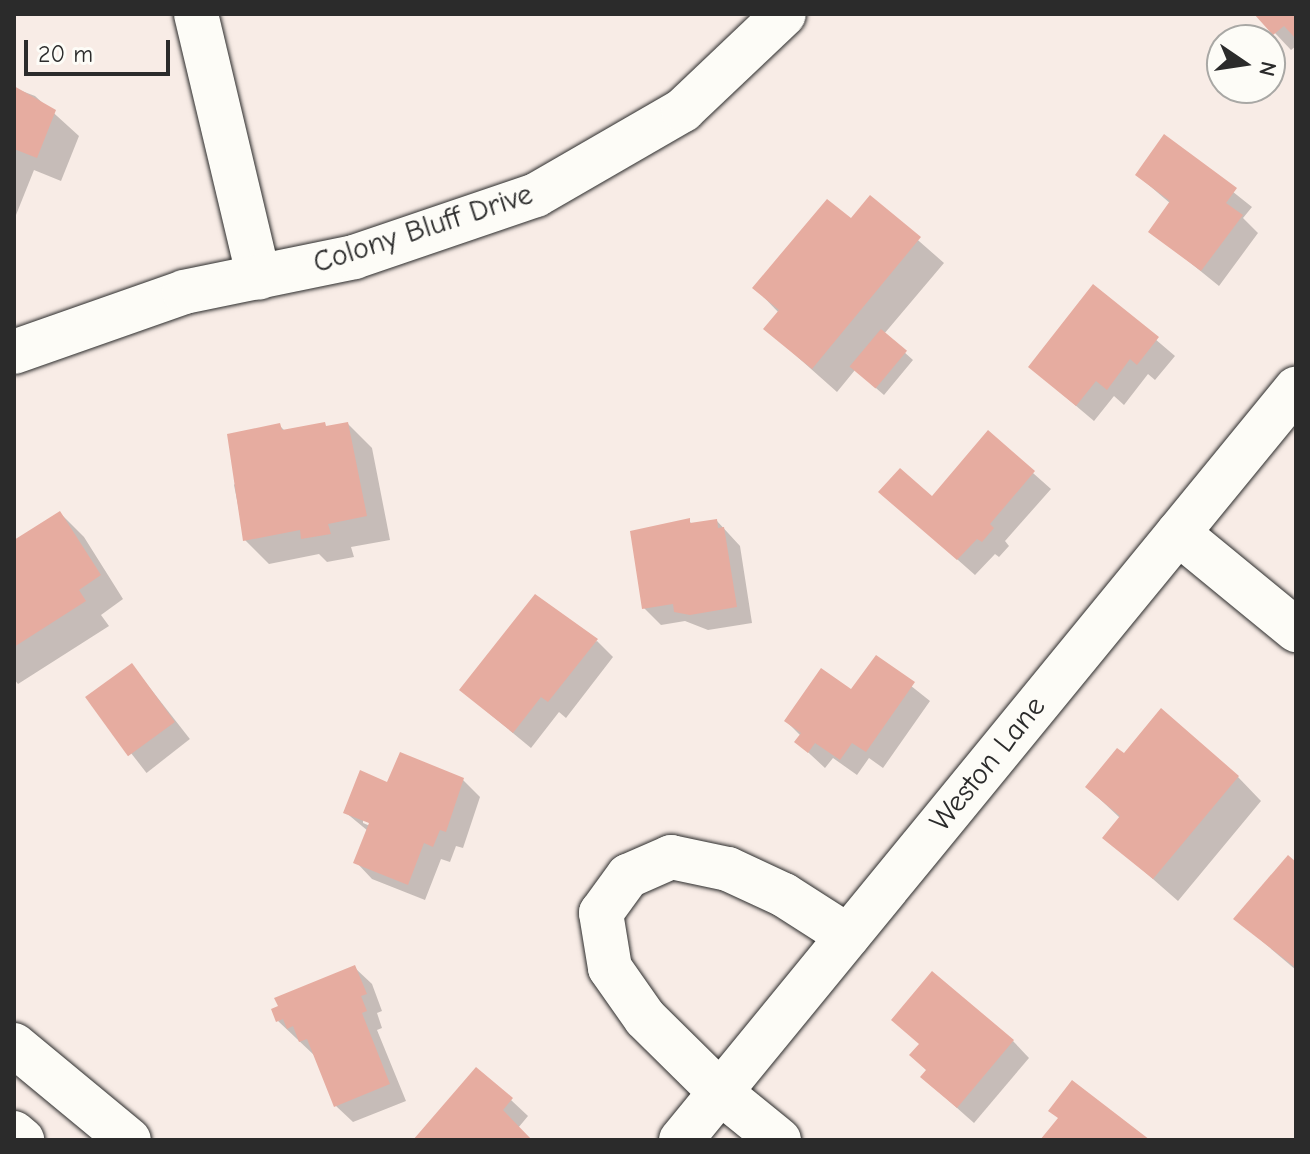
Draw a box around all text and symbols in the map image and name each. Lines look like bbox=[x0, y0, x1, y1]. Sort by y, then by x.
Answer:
scale bar bbox=[28, 24, 174, 74]
north arrow bbox=[1206, 24, 1286, 104]
text: 20 m bbox=[38, 40, 93, 68]
text: N bbox=[1253, 59, 1282, 79]
street label: Colony Bluff Drive bbox=[309, 177, 537, 281]
street label: Weston Lane bbox=[923, 689, 1053, 839]

